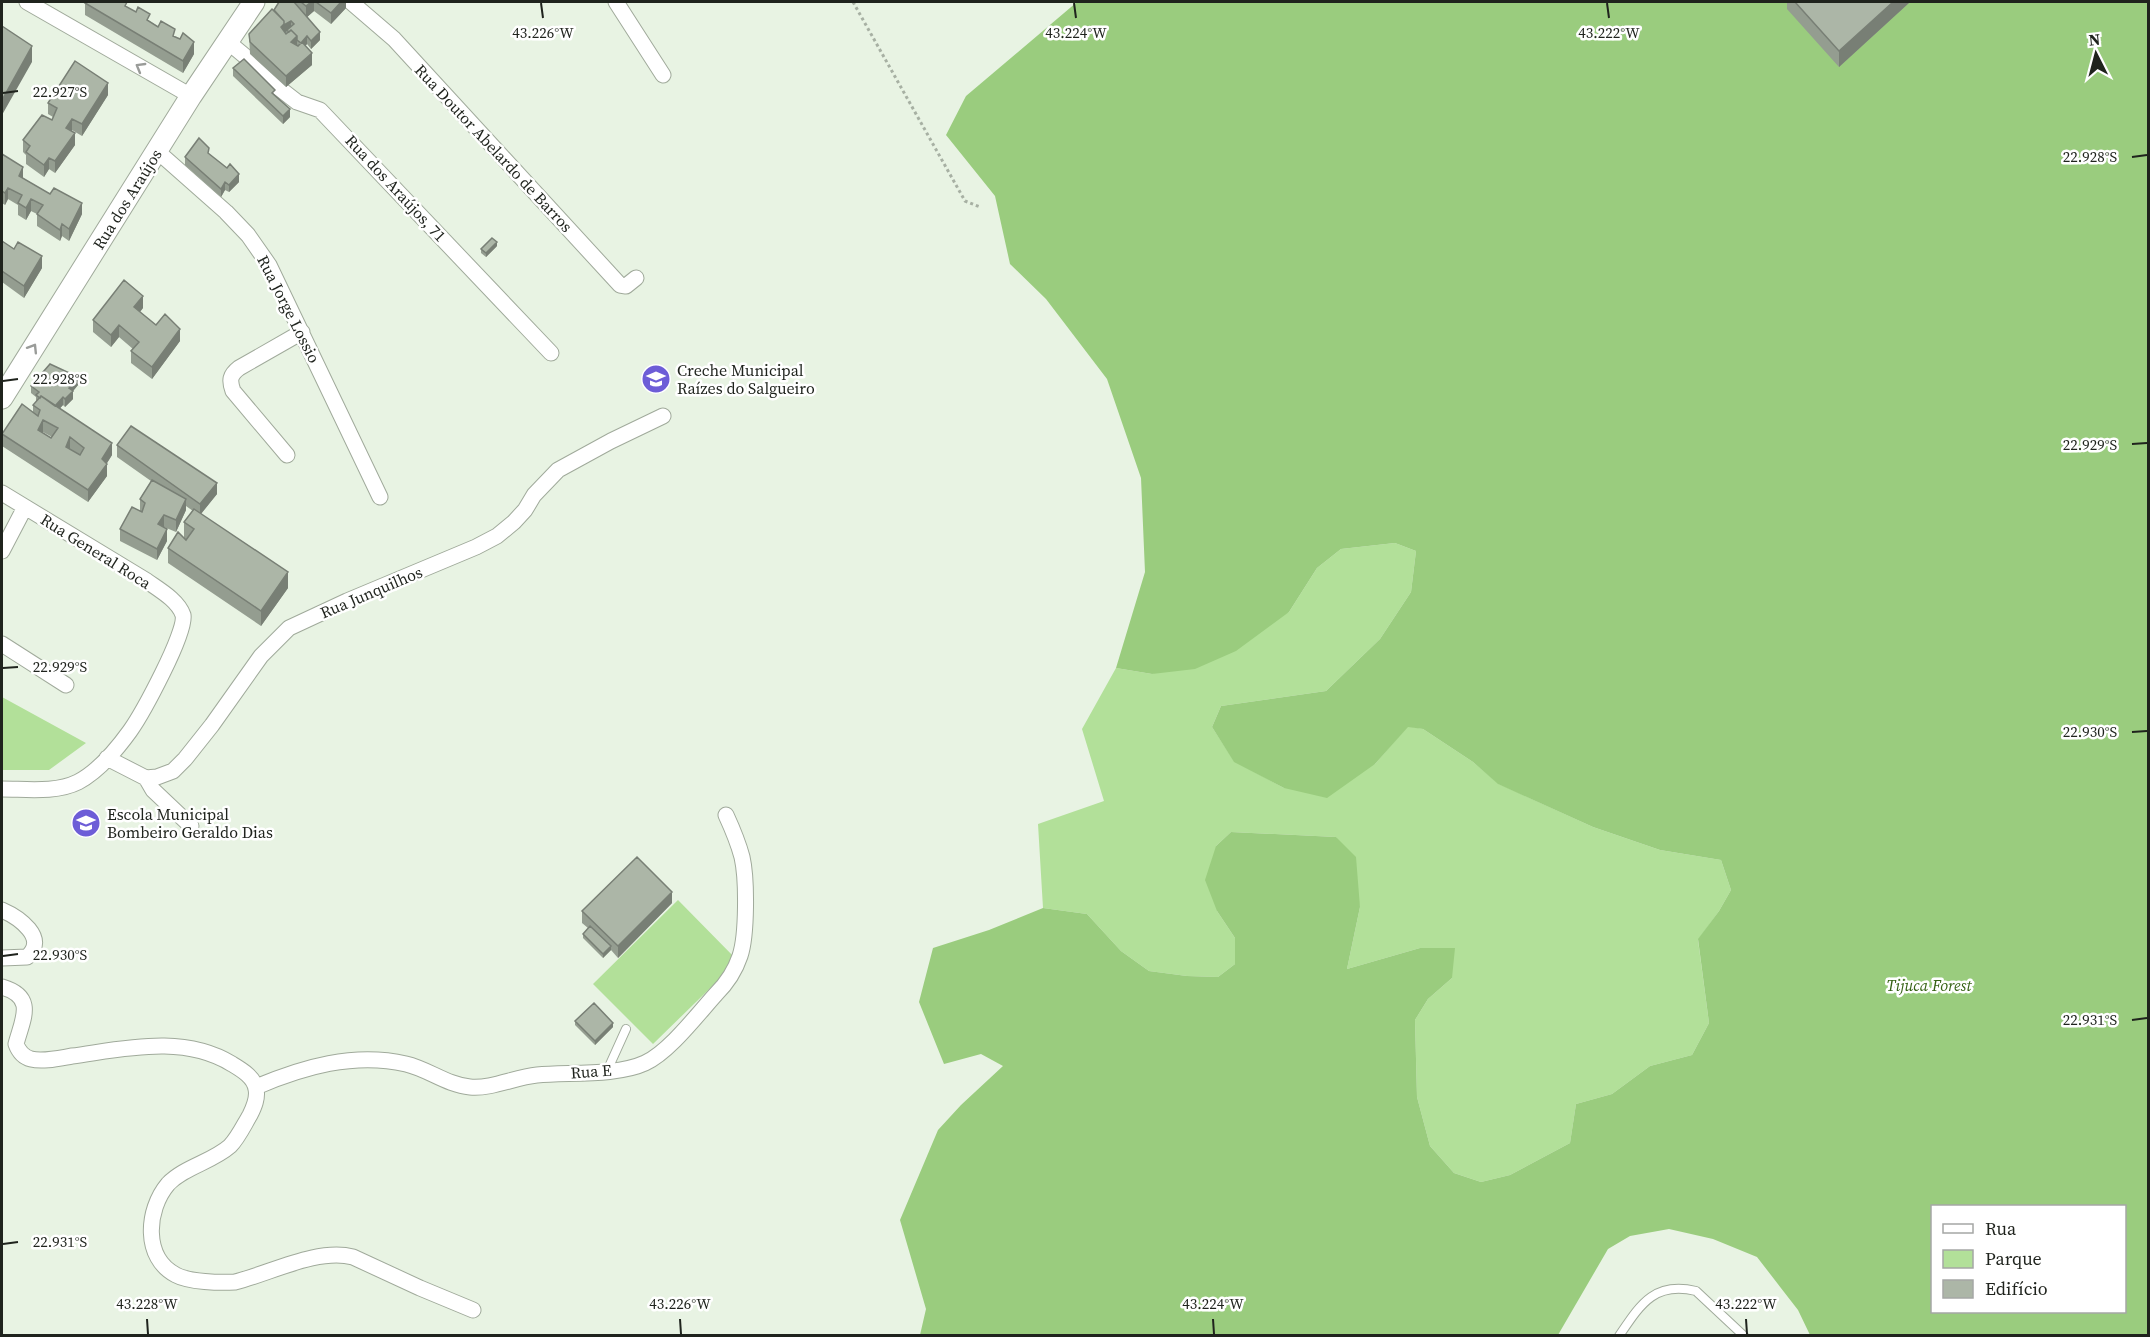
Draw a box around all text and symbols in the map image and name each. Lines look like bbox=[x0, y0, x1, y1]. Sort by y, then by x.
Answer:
text: 43.226°W bbox=[512, 22, 574, 43]
text: 43.224°W bbox=[1045, 22, 1107, 43]
text: 43.222°W bbox=[1578, 22, 1640, 43]
north arrow bbox=[2066, 24, 2126, 84]
text: N bbox=[2087, 27, 2102, 51]
street label: Rua Doutor Abelardo de Barros bbox=[410, 59, 578, 237]
one-way arrow bbox=[136, 63, 147, 74]
text: 22.927°S bbox=[33, 81, 88, 102]
street label: Rua dos Araújos, 71 bbox=[341, 130, 451, 246]
street label: Rua dos Araújos bbox=[87, 144, 167, 253]
text: 22.928°S bbox=[2063, 146, 2118, 167]
street label: Rua Jorge Lossio bbox=[252, 251, 326, 367]
one-way arrow bbox=[25, 344, 37, 354]
place label: Creche Municipal Raízes do Salgueiro bbox=[677, 359, 815, 399]
school or university icon: Creche Municipal Raízes do Salgueiro bbox=[640, 363, 672, 395]
text: 22.928°S bbox=[33, 368, 88, 389]
text: 22.929°S bbox=[2063, 434, 2118, 455]
street label: Rua General Roca bbox=[36, 508, 156, 594]
street label: Rua Junquilhos bbox=[316, 561, 426, 623]
text: 22.929°S bbox=[33, 656, 88, 677]
text: 22.930°S bbox=[2063, 721, 2118, 742]
place label: Escola Municipal Bombeiro Geraldo Dias bbox=[107, 803, 273, 843]
school or university icon: Escola Municipal Bombeiro Geraldo Dias bbox=[70, 807, 102, 839]
text: 22.930°S bbox=[33, 944, 88, 965]
park label: Tijuca Forest bbox=[1886, 974, 1972, 996]
text: 22.931°S bbox=[2063, 1009, 2118, 1030]
street label: Rua E bbox=[570, 1059, 613, 1083]
legend bbox=[1931, 1205, 2126, 1313]
text: Rua bbox=[1985, 1216, 2017, 1241]
text: 22.931°S bbox=[33, 1231, 88, 1252]
text: Parque bbox=[1985, 1246, 2042, 1271]
text: Edifício bbox=[1985, 1276, 2048, 1301]
text: 43.228°W bbox=[116, 1293, 178, 1314]
text: 43.226°W bbox=[649, 1293, 711, 1314]
text: 43.224°W bbox=[1182, 1293, 1244, 1314]
text: 43.222°W bbox=[1715, 1293, 1777, 1314]

